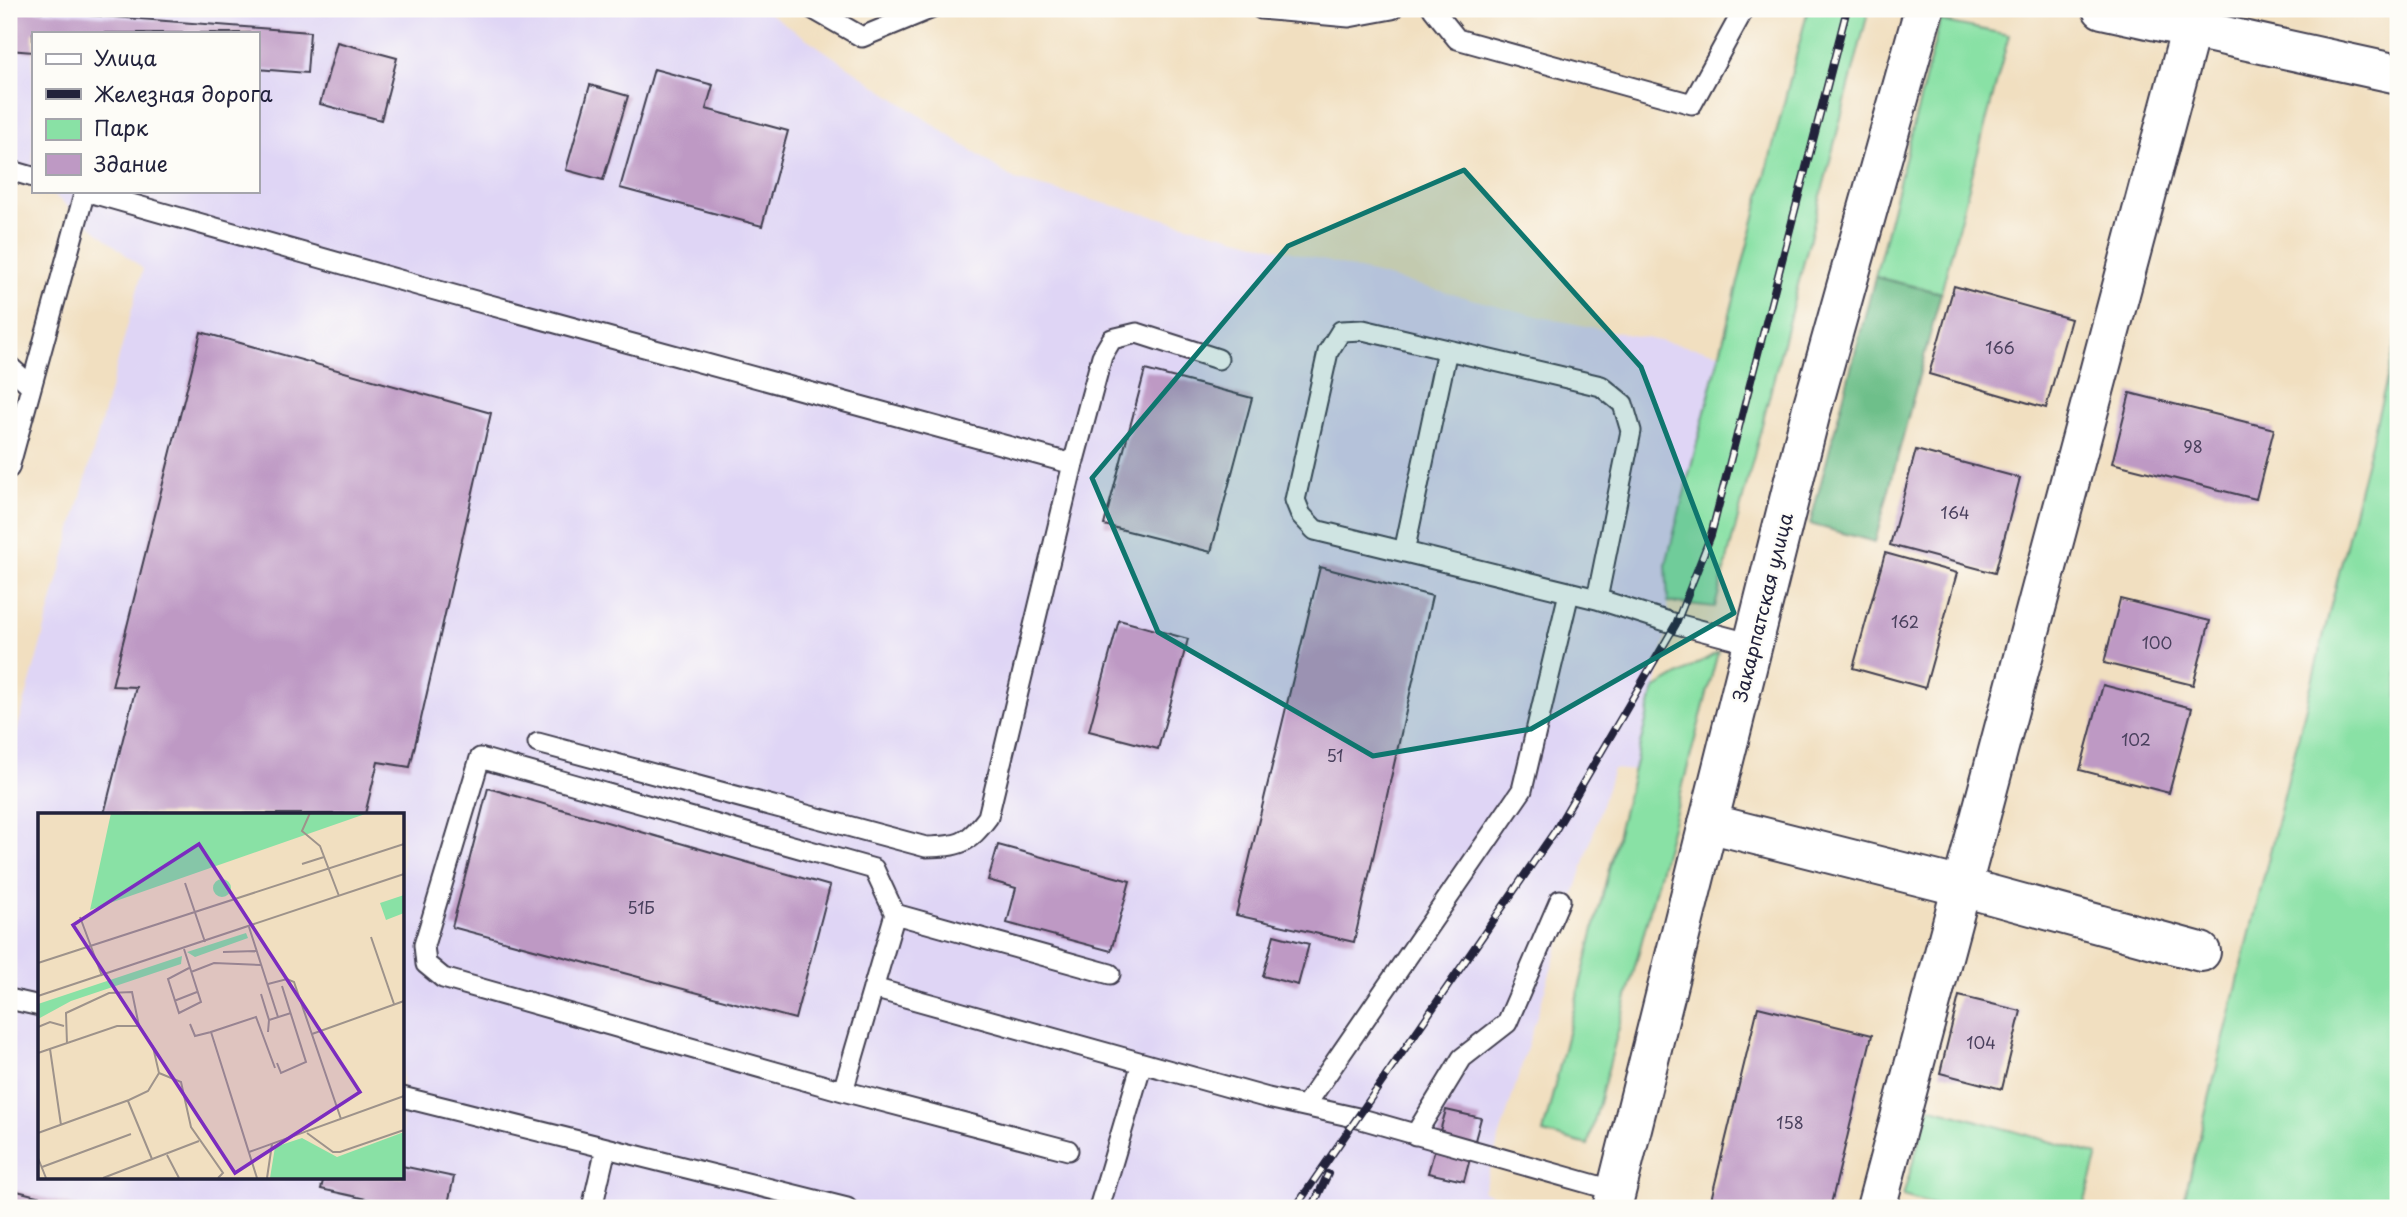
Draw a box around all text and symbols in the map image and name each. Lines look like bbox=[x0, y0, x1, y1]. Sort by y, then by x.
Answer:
legend bbox=[32, 32, 259, 192]
text: Улица bbox=[94, 41, 157, 73]
text: Железная дорога bbox=[94, 77, 272, 109]
text: Парк bbox=[94, 111, 149, 143]
text: Здание bbox=[94, 147, 168, 179]
house number: 166 bbox=[1985, 335, 2015, 359]
house number: 98 bbox=[2183, 434, 2203, 458]
house number: 164 bbox=[1941, 500, 1969, 524]
street label: Закарпатская улица bbox=[1725, 509, 1799, 705]
house number: 162 bbox=[1891, 609, 1919, 633]
house number: 100 bbox=[2142, 630, 2172, 654]
house number: 102 bbox=[2121, 727, 2151, 751]
house number: 51 bbox=[1326, 743, 1344, 767]
inset map bbox=[38, 813, 404, 1178]
house number: 51Б bbox=[627, 895, 655, 919]
house number: 104 bbox=[1966, 1030, 1996, 1054]
house number: 158 bbox=[1776, 1110, 1804, 1134]

